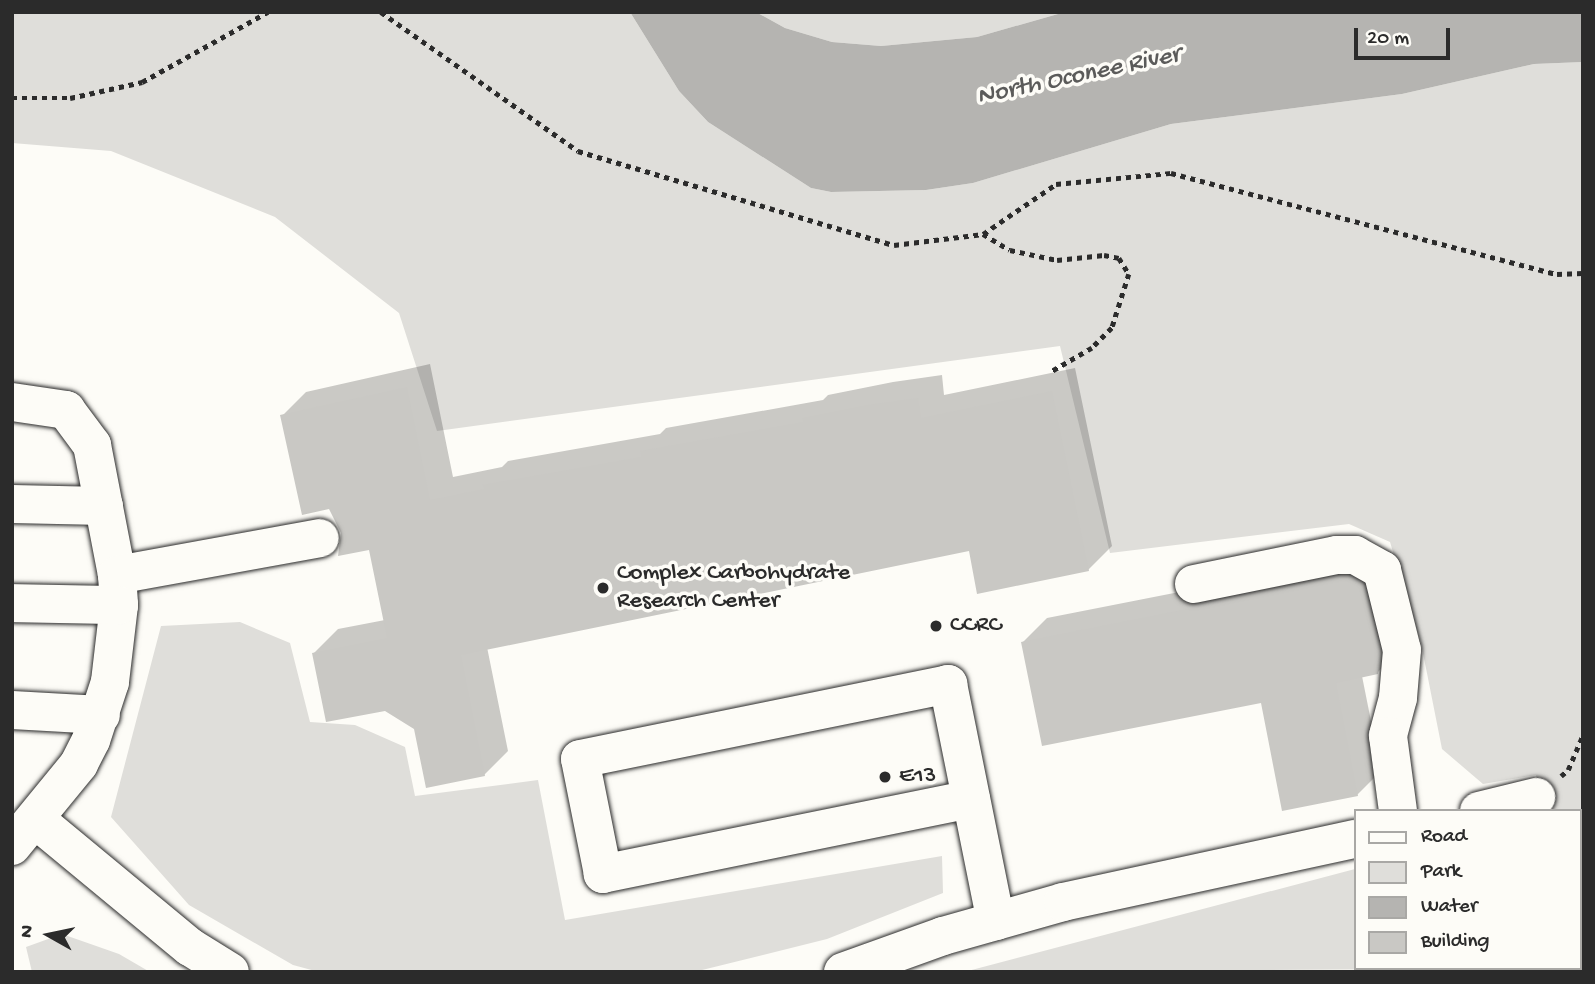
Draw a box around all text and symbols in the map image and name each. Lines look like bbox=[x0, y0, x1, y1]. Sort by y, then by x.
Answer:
scale bar bbox=[1357, 14, 1453, 58]
text: 20 m bbox=[1367, 27, 1409, 52]
water label: North Oconee River bbox=[974, 40, 1184, 114]
place label: Complex Carbohydrate Research Center bbox=[617, 560, 850, 616]
marker: Complex Carbohydrate Research Center bbox=[595, 580, 611, 596]
place label: CCRC bbox=[950, 612, 1002, 640]
marker: CCRC bbox=[928, 618, 944, 634]
place label: E13 bbox=[899, 763, 936, 791]
marker: E13 bbox=[877, 769, 893, 785]
legend bbox=[1354, 809, 1581, 970]
text: Road bbox=[1421, 825, 1467, 850]
text: Park bbox=[1421, 860, 1461, 885]
text: Water bbox=[1421, 895, 1477, 920]
north arrow bbox=[14, 900, 84, 970]
text: N bbox=[15, 924, 40, 940]
text: Building bbox=[1421, 930, 1490, 955]

